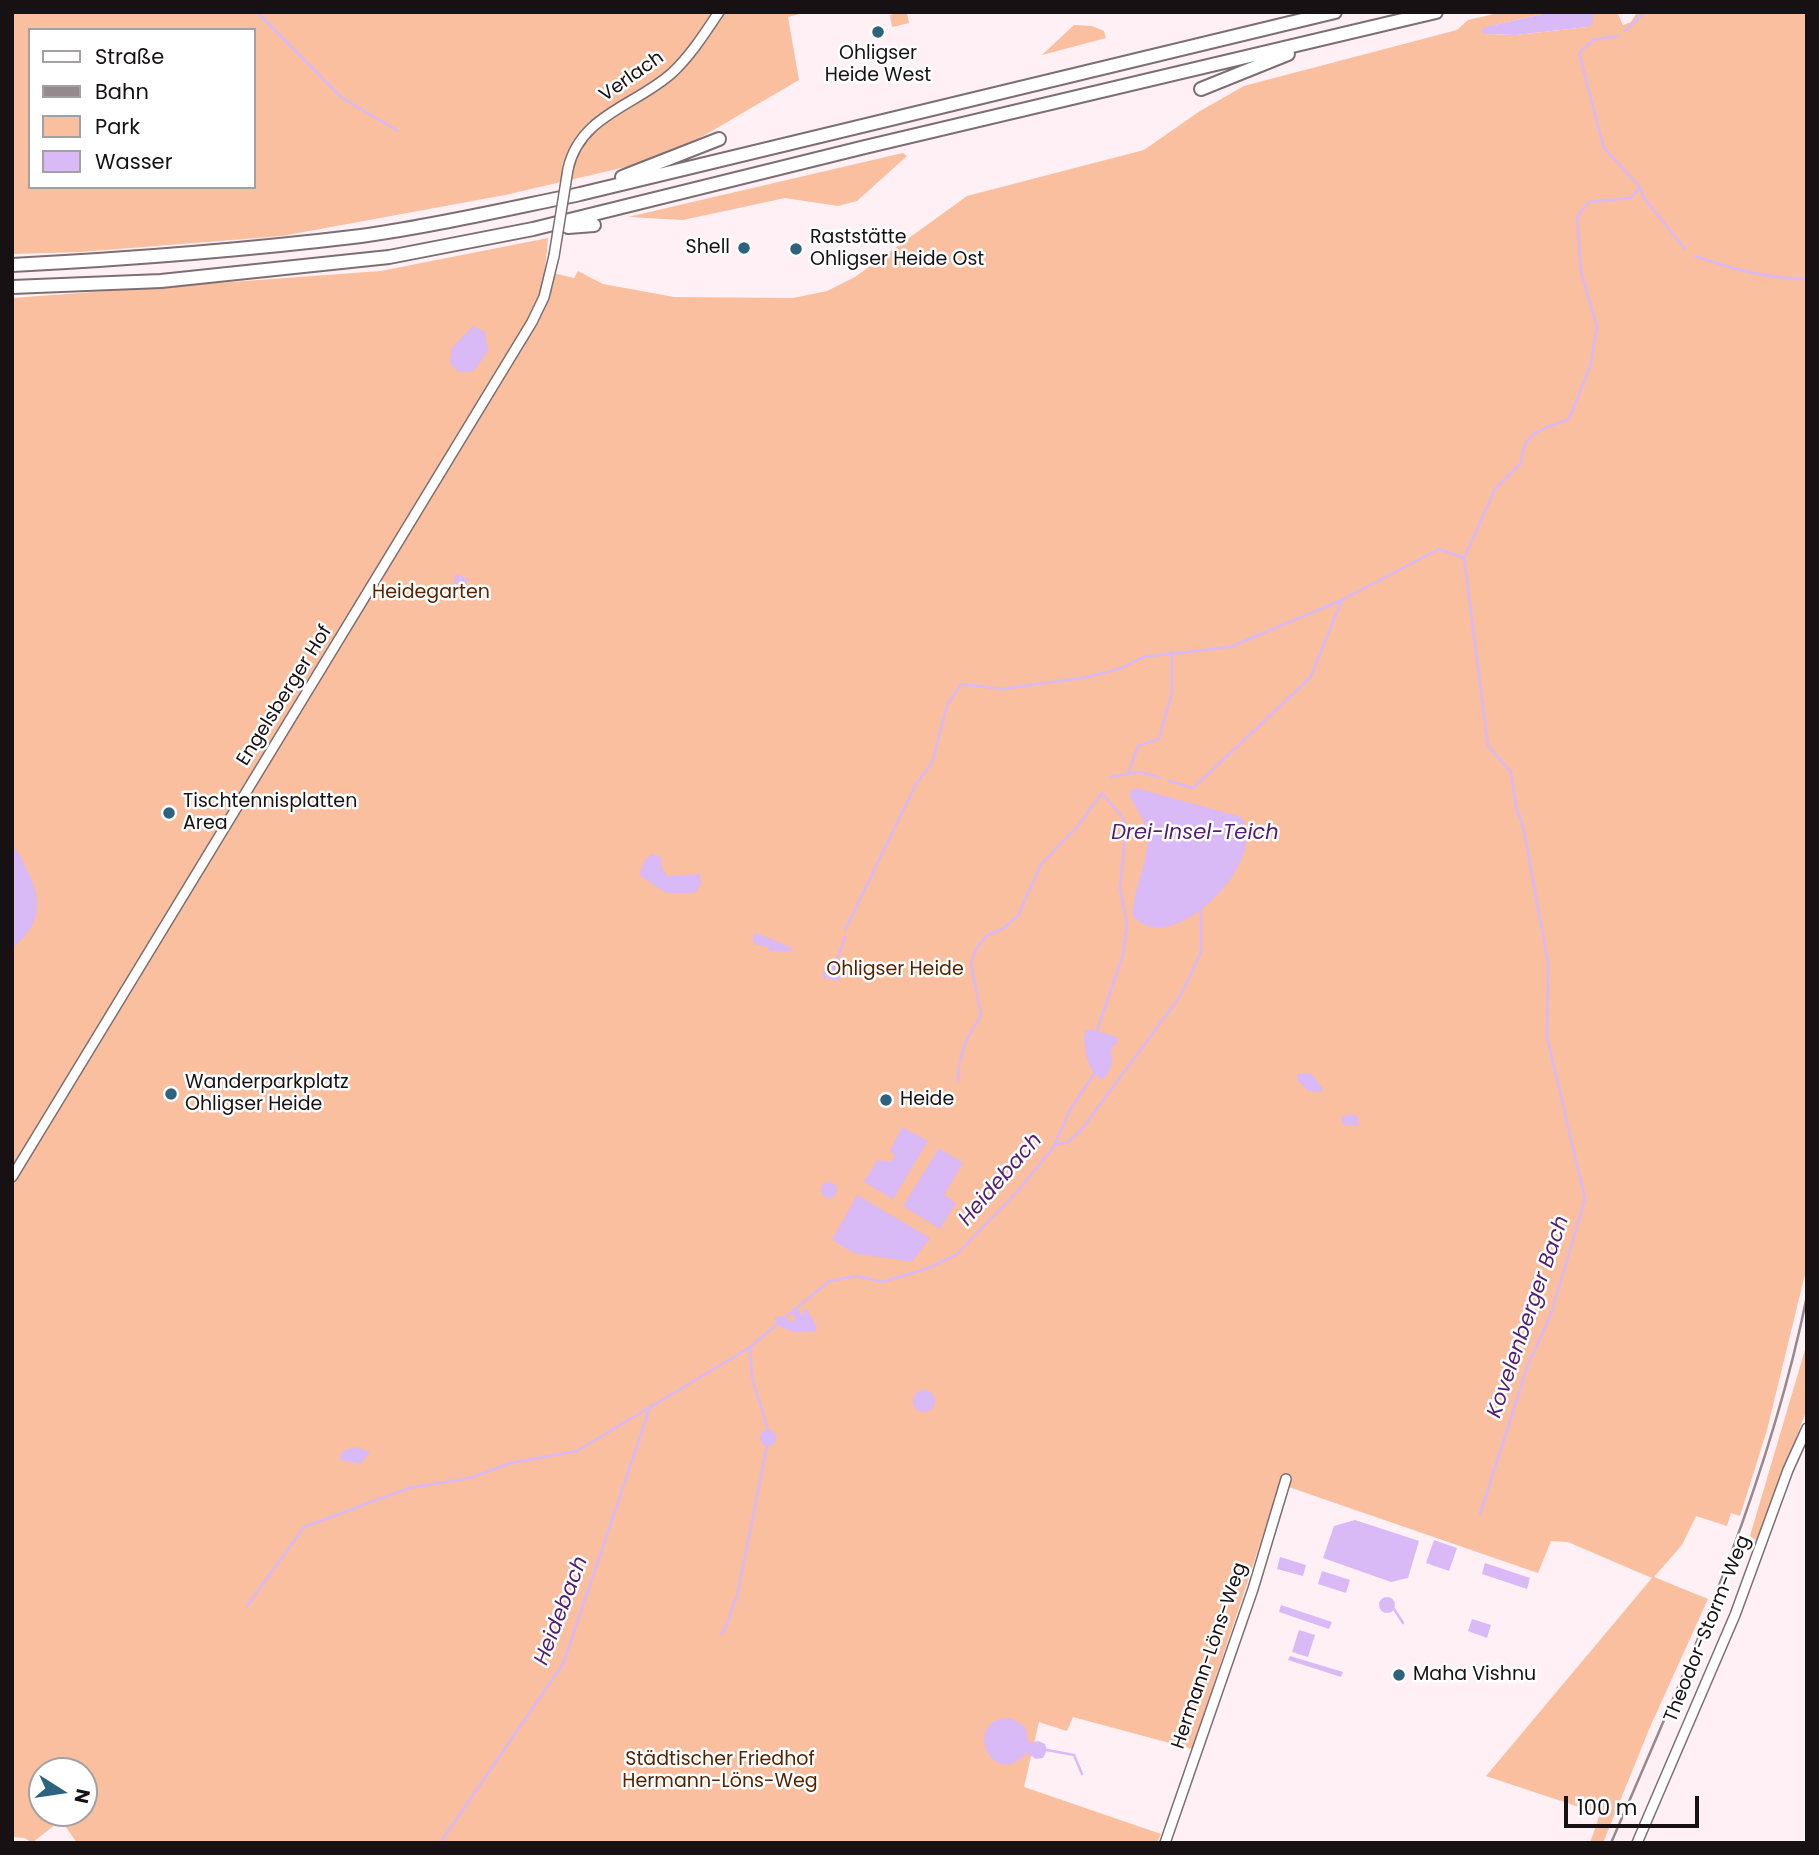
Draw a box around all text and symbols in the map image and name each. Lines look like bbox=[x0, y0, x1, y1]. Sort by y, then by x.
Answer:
marker: Ohligser Heide West bbox=[870, 24, 886, 40]
legend bbox=[28, 28, 256, 189]
text: Straße bbox=[95, 42, 164, 71]
place label: Ohligser Heide West bbox=[825, 43, 931, 87]
street label: Verlach bbox=[596, 47, 668, 107]
text: Bahn bbox=[95, 77, 149, 106]
text: Park bbox=[95, 112, 140, 141]
text: Wasser bbox=[95, 147, 172, 176]
place label: Raststätte Ohligser Heide Ost bbox=[810, 227, 984, 271]
place label: Shell bbox=[686, 237, 730, 259]
marker: Shell bbox=[736, 240, 752, 256]
marker: Raststätte Ohligser Heide Ost bbox=[788, 241, 804, 257]
park label: Heidegarten bbox=[372, 582, 490, 604]
street label: Engelsberger Hof bbox=[233, 622, 337, 770]
place label: Tischtennisplatten Area bbox=[183, 791, 357, 835]
marker: Tischtennisplatten Area bbox=[161, 805, 177, 821]
water label: Drei-Insel-Teich bbox=[1111, 821, 1279, 847]
park label: Ohligser Heide bbox=[826, 959, 964, 981]
place label: Wanderparkplatz Ohligser Heide bbox=[185, 1072, 349, 1116]
marker: Wanderparkplatz Ohligser Heide bbox=[163, 1086, 179, 1102]
place label: Heide bbox=[900, 1089, 954, 1111]
marker: Heide bbox=[878, 1092, 894, 1108]
water label: Heidebach bbox=[954, 1129, 1048, 1231]
water label: Kovelenberger Bach bbox=[1483, 1213, 1575, 1421]
street label: Theodor-Storm-Weg bbox=[1660, 1532, 1756, 1726]
water label: Heidebach bbox=[530, 1553, 594, 1669]
street label: Hermann-Löns-Weg bbox=[1167, 1560, 1253, 1752]
place label: Maha Vishnu bbox=[1413, 1664, 1536, 1686]
marker: Maha Vishnu bbox=[1391, 1667, 1407, 1683]
park label: Städtischer Friedhof Hermann-Löns-Weg bbox=[622, 1749, 818, 1793]
north arrow bbox=[28, 1757, 98, 1827]
scale bar bbox=[1567, 1782, 1702, 1826]
text: N bbox=[67, 1786, 97, 1806]
text: 100 m bbox=[1577, 1793, 1637, 1822]

